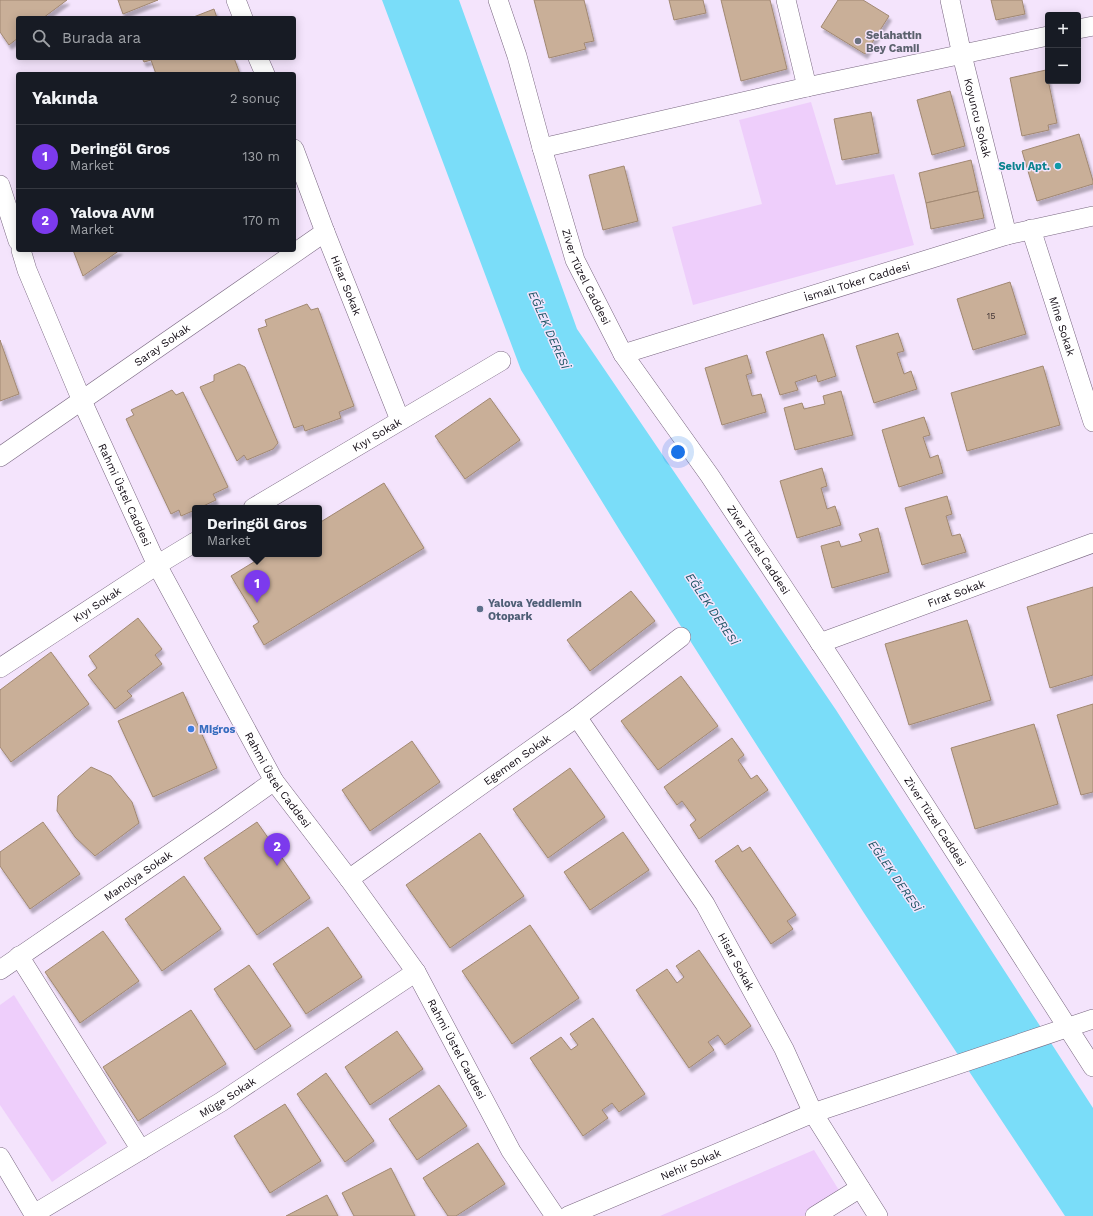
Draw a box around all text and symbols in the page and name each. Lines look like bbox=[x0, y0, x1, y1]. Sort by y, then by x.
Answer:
map controls bbox=[1045, 12, 1081, 84]
button: + bbox=[1045, 12, 1081, 48]
search box bbox=[16, 16, 296, 60]
icon: search bbox=[30, 27, 52, 49]
text: Burada ara bbox=[62, 29, 141, 47]
place label: Selahattin Bey Camii bbox=[866, 29, 922, 55]
marker: Selahattin Bey Camii bbox=[853, 36, 863, 46]
button: − bbox=[1045, 48, 1081, 84]
street label: Koyuncu Sokak bbox=[961, 77, 993, 159]
text: Yakında bbox=[32, 88, 98, 108]
text: 2 sonuç bbox=[230, 91, 280, 106]
text: Deringöl Gros bbox=[70, 140, 170, 158]
text: 1 bbox=[42, 149, 48, 164]
text: 130 m bbox=[242, 149, 280, 164]
text: Market bbox=[70, 158, 114, 173]
place label: Selvi Apt. bbox=[998, 160, 1050, 173]
marker: Selvi Apt. bbox=[1053, 161, 1063, 171]
text: Yalova AVM bbox=[70, 204, 154, 222]
text: 2 bbox=[41, 213, 49, 228]
text: 170 m bbox=[243, 213, 280, 228]
text: Market bbox=[70, 222, 114, 237]
street label: Ziver Tüzel Caddesi bbox=[559, 227, 613, 327]
street label: Hisar Sokak bbox=[328, 254, 364, 317]
street label: İsmail Toker Caddesi bbox=[802, 259, 912, 304]
water label: EĞLEK DERESİ bbox=[526, 289, 573, 373]
street label: Mine Sokak bbox=[1046, 295, 1077, 358]
house number: 15 bbox=[987, 311, 995, 321]
street label: Saray Sokak bbox=[132, 321, 193, 369]
street label: Kıyı Sokak bbox=[350, 415, 404, 455]
street label: Rahmi Üstel Caddesi bbox=[95, 442, 154, 548]
your location bbox=[668, 442, 688, 462]
street label: Ziver Tüzel Caddesi bbox=[724, 503, 792, 597]
popup bbox=[192, 505, 322, 557]
text: Deringöl Gros bbox=[207, 515, 307, 533]
text: Market bbox=[207, 533, 251, 548]
pin: 1 bbox=[244, 570, 270, 603]
water label: EĞLEK DERESİ bbox=[683, 570, 742, 649]
street label: Fırat Sokak bbox=[926, 577, 987, 610]
street label: Kıyı Sokak bbox=[71, 584, 124, 625]
place label: Yalova Yeddiemin Otopark bbox=[488, 597, 582, 623]
marker: Yalova Yeddiemin Otopark bbox=[475, 604, 485, 614]
place label: Migros bbox=[199, 723, 236, 736]
marker: Migros bbox=[186, 724, 196, 734]
street label: Rahmi Üstel Caddesi bbox=[242, 730, 313, 830]
street label: Egemen Sokak bbox=[481, 732, 553, 788]
street label: Ziver Tüzel Caddesi bbox=[901, 774, 968, 869]
pin: 2 bbox=[264, 833, 290, 866]
water label: EĞLEK DERESİ bbox=[865, 838, 926, 916]
street label: Manolya Sokak bbox=[102, 848, 175, 904]
street label: Hisar Sokak bbox=[715, 931, 757, 993]
street label: Rahmi Üstel Caddesi bbox=[424, 997, 488, 1101]
street label: Müge Sokak bbox=[197, 1075, 258, 1120]
street label: Nehir Sokak bbox=[659, 1146, 723, 1183]

